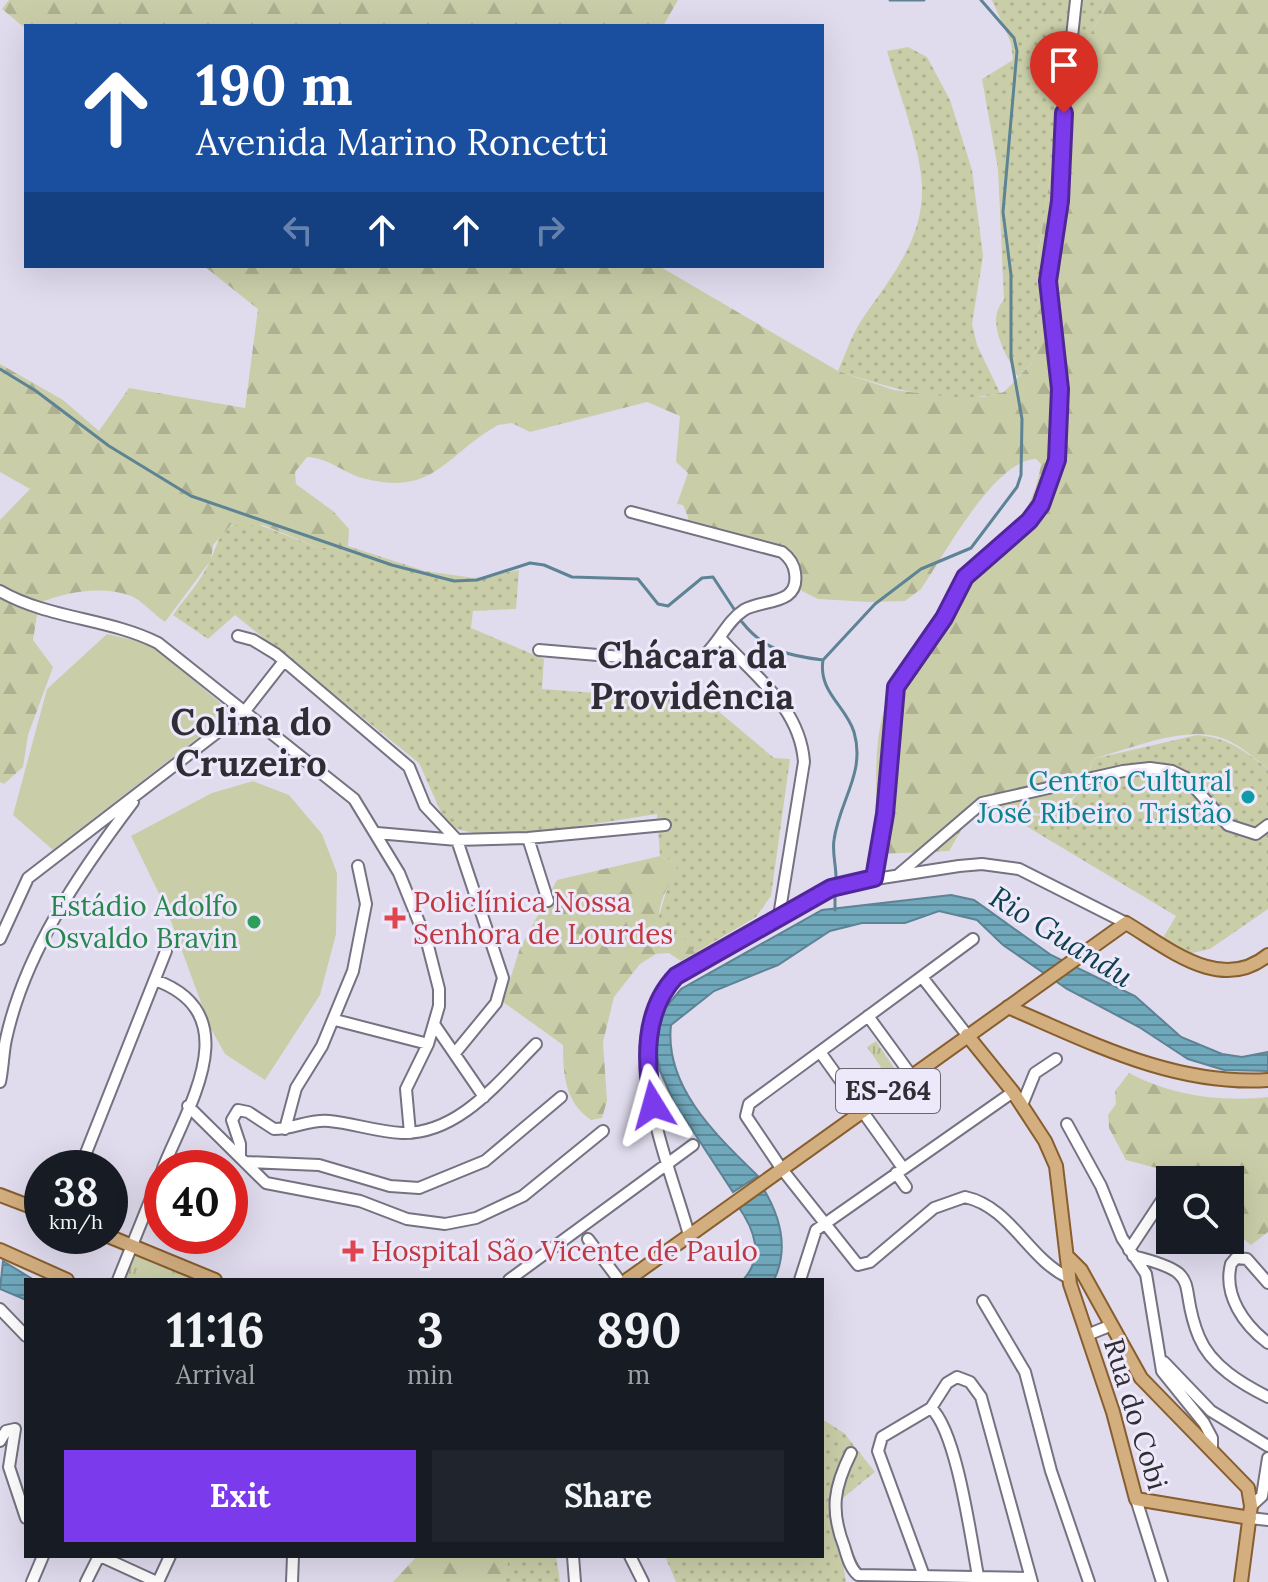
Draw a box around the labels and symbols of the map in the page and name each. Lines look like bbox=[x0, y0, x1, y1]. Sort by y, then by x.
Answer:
pin bbox=[1030, 31, 1098, 113]
district label: Chácara da Providência bbox=[590, 632, 794, 719]
district label: Colina do Cruzeiro bbox=[170, 699, 332, 786]
place label: Centro Cultural José Ribeiro Tristão bbox=[976, 763, 1232, 831]
marker: Centro Cultural José Ribeiro Tristão bbox=[1239, 788, 1257, 806]
water label: Rio Guandu bbox=[983, 877, 1140, 995]
place label: Policlínica Nossa Senhora de Lourdes bbox=[413, 884, 673, 952]
place label: Estádio Adolfo Osvaldo Bravin bbox=[44, 888, 238, 956]
marker: Policlínica Nossa Senhora de Lourdes bbox=[384, 907, 406, 929]
marker: Estádio Adolfo Osvaldo Bravin bbox=[245, 913, 263, 931]
position arrow bbox=[611, 1063, 695, 1147]
road number: ES-264 bbox=[836, 1069, 940, 1113]
speed limit sign: 40 bbox=[144, 1150, 248, 1254]
place label: Hospital São Vicente de Paulo bbox=[371, 1233, 758, 1269]
marker: Hospital São Vicente de Paulo bbox=[342, 1240, 364, 1262]
street label: Rua do Cobi bbox=[1096, 1334, 1176, 1494]

